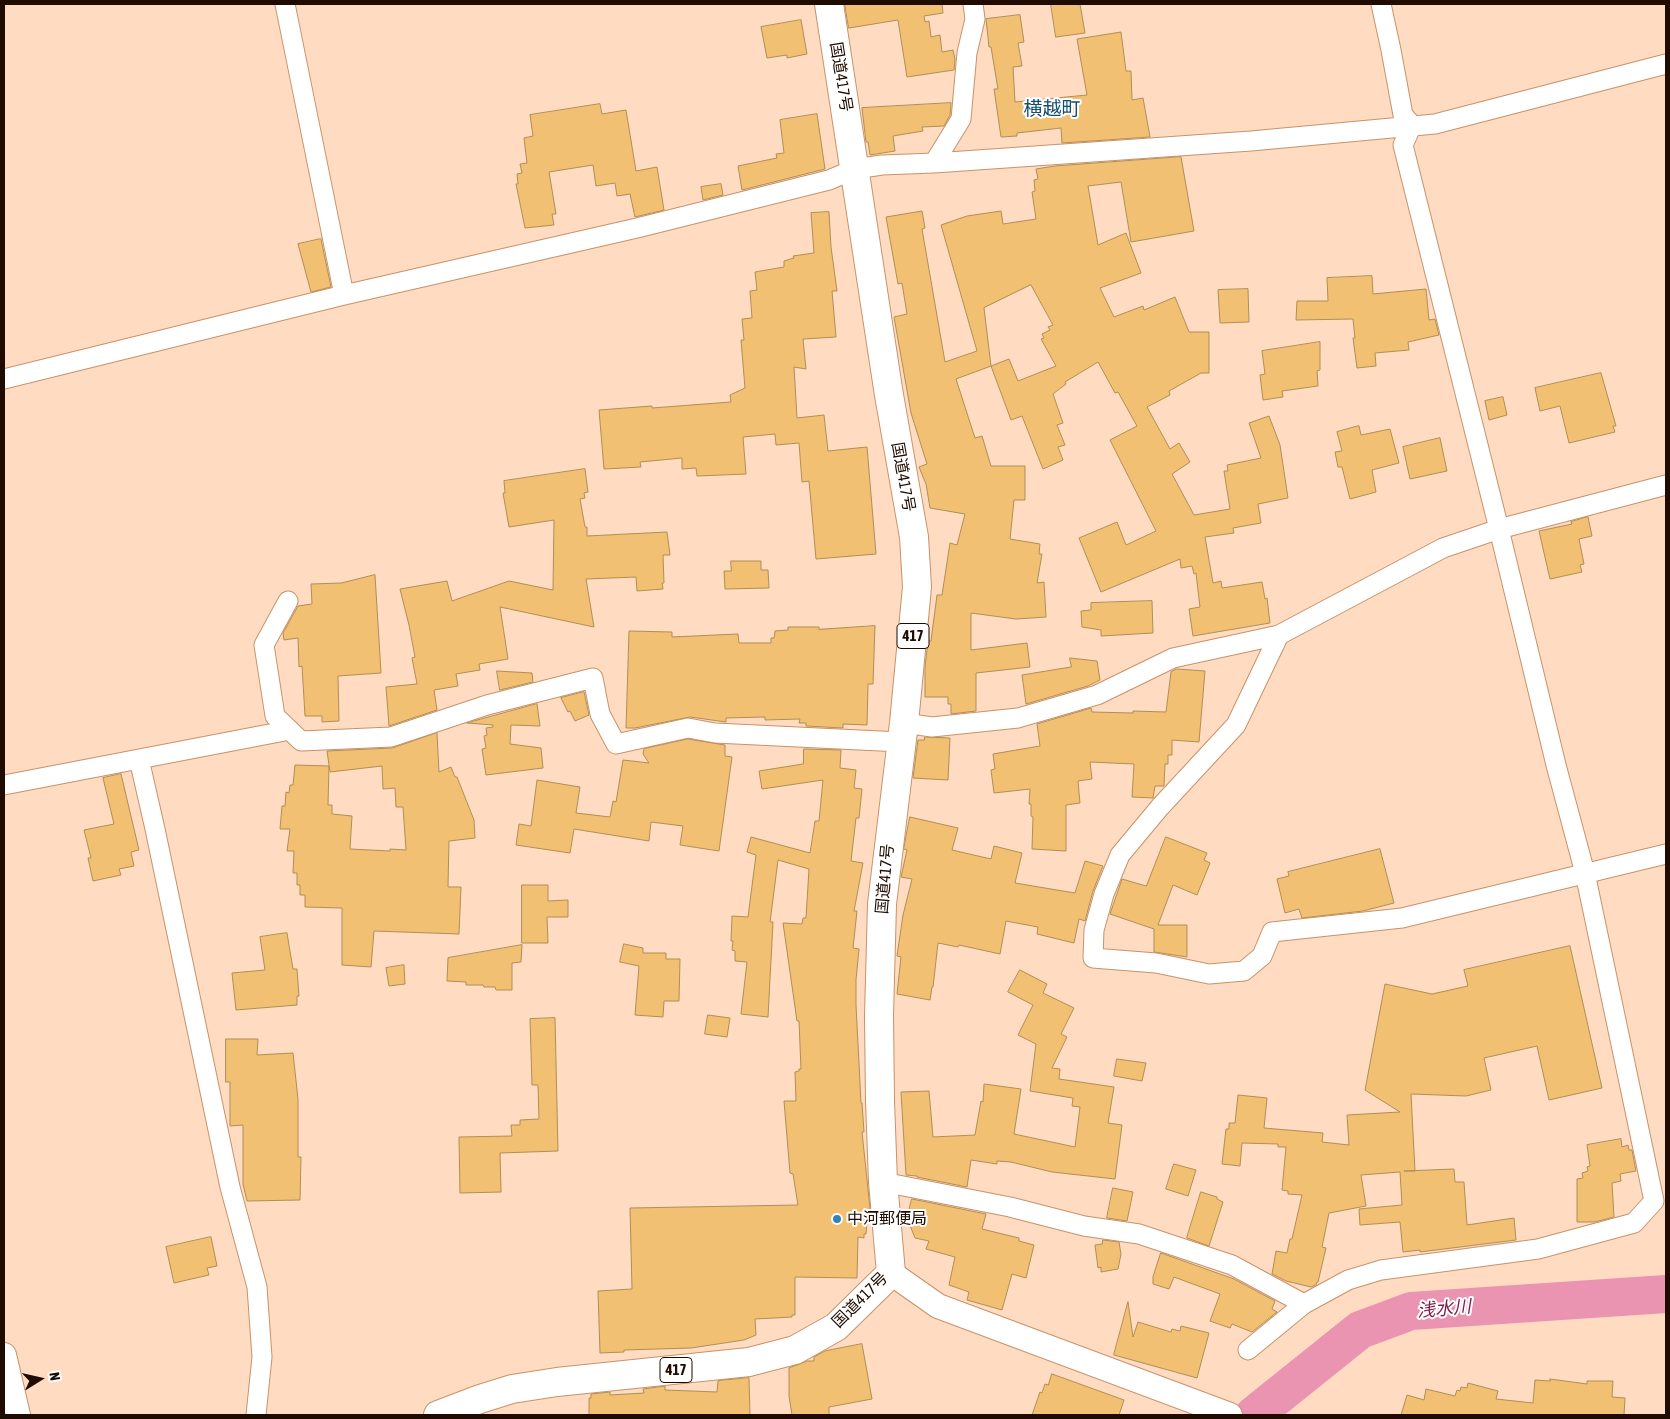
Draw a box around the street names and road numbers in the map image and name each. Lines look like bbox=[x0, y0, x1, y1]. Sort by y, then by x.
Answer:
street label: 国道417号 bbox=[826, 41, 856, 113]
street label: 国道417号 bbox=[887, 441, 919, 513]
road number: 417 bbox=[897, 624, 929, 648]
street label: 国道417号 bbox=[872, 843, 898, 915]
street label: 国道417号 bbox=[828, 1268, 892, 1332]
road number: 417 bbox=[660, 1358, 692, 1382]

